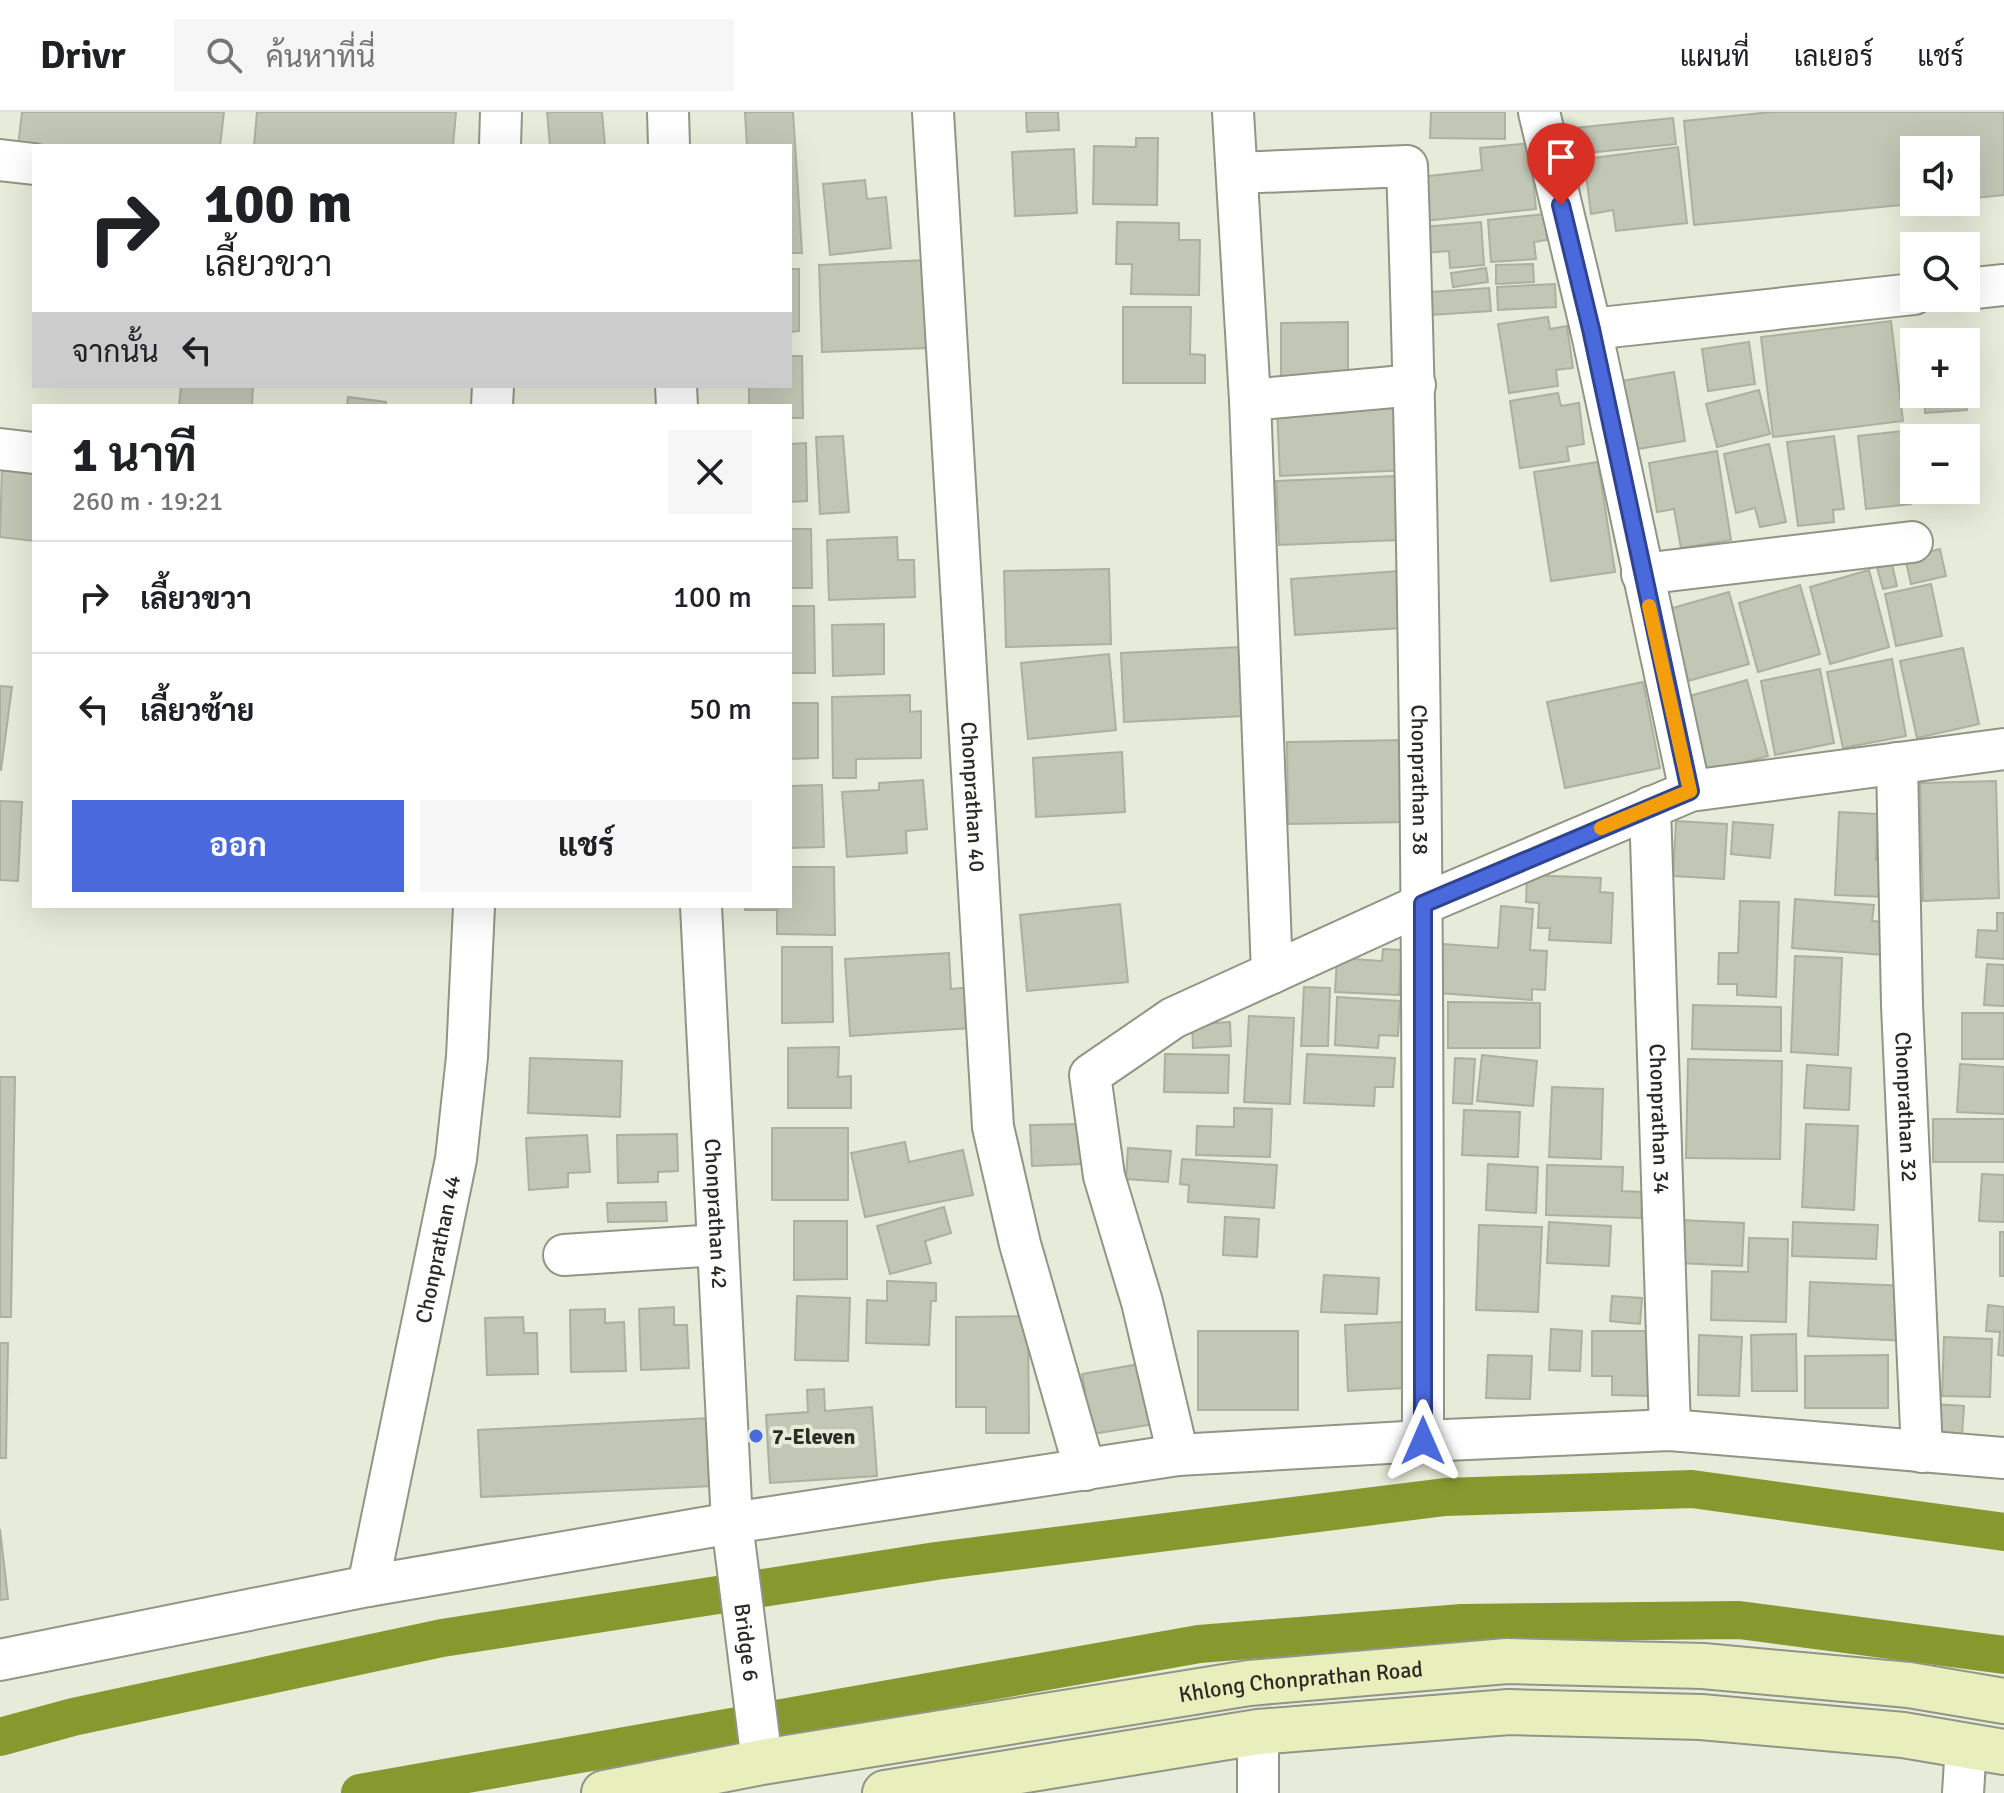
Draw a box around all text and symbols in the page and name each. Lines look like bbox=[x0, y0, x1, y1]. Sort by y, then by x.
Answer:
search box bbox=[174, 19, 734, 91]
text: Drivr bbox=[40, 32, 126, 79]
icon: search bbox=[202, 33, 246, 77]
text: ค้นหาที่นี่ bbox=[266, 39, 375, 76]
text: แผนที่ bbox=[1680, 40, 1750, 74]
text: เลเยอร์ bbox=[1794, 40, 1873, 74]
text: แชร์ bbox=[1917, 40, 1964, 74]
pin bbox=[1527, 123, 1595, 205]
icon: arrive bbox=[1539, 135, 1583, 179]
map controls bbox=[1900, 136, 1980, 504]
button: sound bbox=[1900, 136, 1980, 216]
text: 100 m bbox=[204, 169, 352, 238]
icon: right bbox=[72, 176, 176, 280]
button: search bbox=[1900, 232, 1980, 312]
text: เลี้ยวขวา bbox=[204, 242, 332, 287]
icon: left bbox=[175, 328, 219, 372]
button: + bbox=[1900, 328, 1980, 408]
text: จากนั้น bbox=[72, 334, 159, 371]
button: − bbox=[1900, 424, 1980, 504]
text: 1 นาที bbox=[72, 426, 197, 485]
button: close bbox=[668, 430, 752, 514]
text: 260 m · 19:21 bbox=[72, 486, 223, 518]
icon: right bbox=[72, 575, 116, 619]
text: 100 m bbox=[673, 579, 752, 616]
text: เลี้ยวขวา bbox=[140, 581, 252, 618]
icon: left bbox=[72, 687, 116, 731]
text: 50 m bbox=[689, 691, 752, 728]
text: เลี้ยวซ้าย bbox=[140, 693, 254, 730]
street label: Chonprathan 38 bbox=[1405, 704, 1434, 855]
street label: Chonprathan 40 bbox=[955, 721, 991, 873]
button: ออก bbox=[72, 800, 404, 892]
button: แชร์ bbox=[420, 800, 752, 892]
street label: Chonprathan 32 bbox=[1889, 1031, 1923, 1183]
street label: Chonprathan 34 bbox=[1644, 1043, 1675, 1195]
street label: Chonprathan 42 bbox=[699, 1138, 733, 1290]
street label: Chonprathan 44 bbox=[409, 1173, 466, 1326]
position arrow bbox=[1381, 1399, 1465, 1483]
place label: 7-Eleven bbox=[772, 1423, 855, 1450]
marker: 7-Eleven bbox=[747, 1427, 765, 1445]
street label: Bridge 6 bbox=[728, 1602, 765, 1683]
street label: Khlong Chonprathan Road bbox=[1177, 1655, 1424, 1708]

